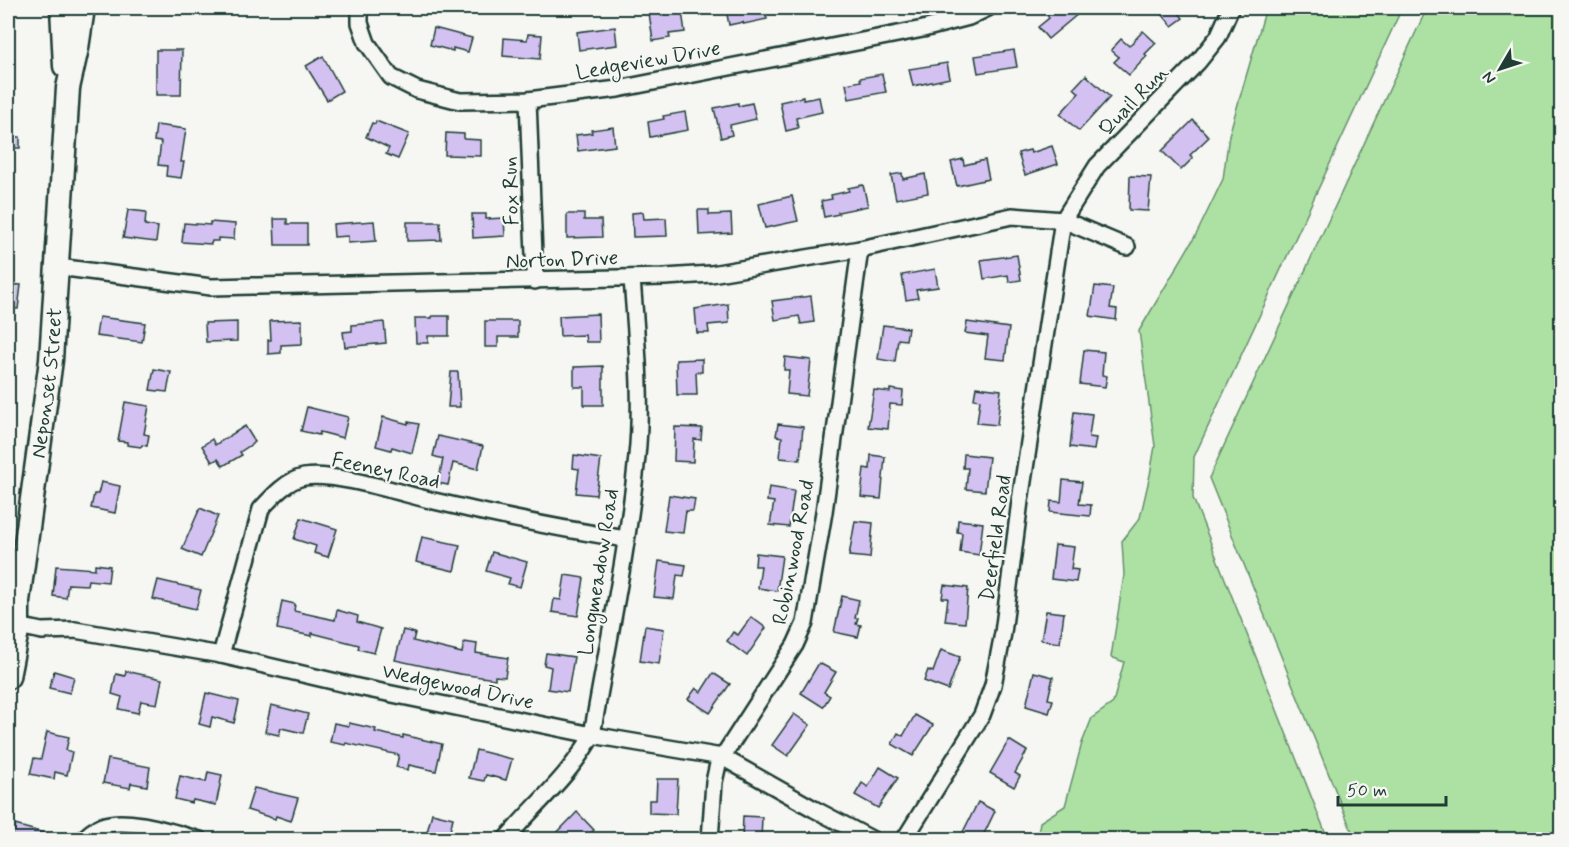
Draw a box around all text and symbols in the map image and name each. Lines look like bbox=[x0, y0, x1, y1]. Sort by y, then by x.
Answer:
street label: Ledgeview Drive bbox=[574, 34, 723, 88]
north arrow bbox=[1470, 39, 1530, 99]
street label: Quail Run bbox=[1093, 59, 1175, 142]
text: N bbox=[1478, 67, 1501, 88]
street label: Fox Run bbox=[496, 156, 526, 226]
street label: Norton Drive bbox=[505, 244, 619, 276]
street label: Neponset Street bbox=[25, 307, 69, 460]
street label: Feeney Road bbox=[329, 446, 442, 496]
street label: Deerfield Road bbox=[973, 473, 1019, 603]
street label: Robinwood Road bbox=[766, 477, 822, 627]
street label: Longmeadow Road bbox=[572, 487, 627, 658]
street label: Wedgewood Drive bbox=[379, 657, 536, 718]
scale bar bbox=[1338, 769, 1446, 807]
text: 50 m bbox=[1347, 779, 1387, 803]

